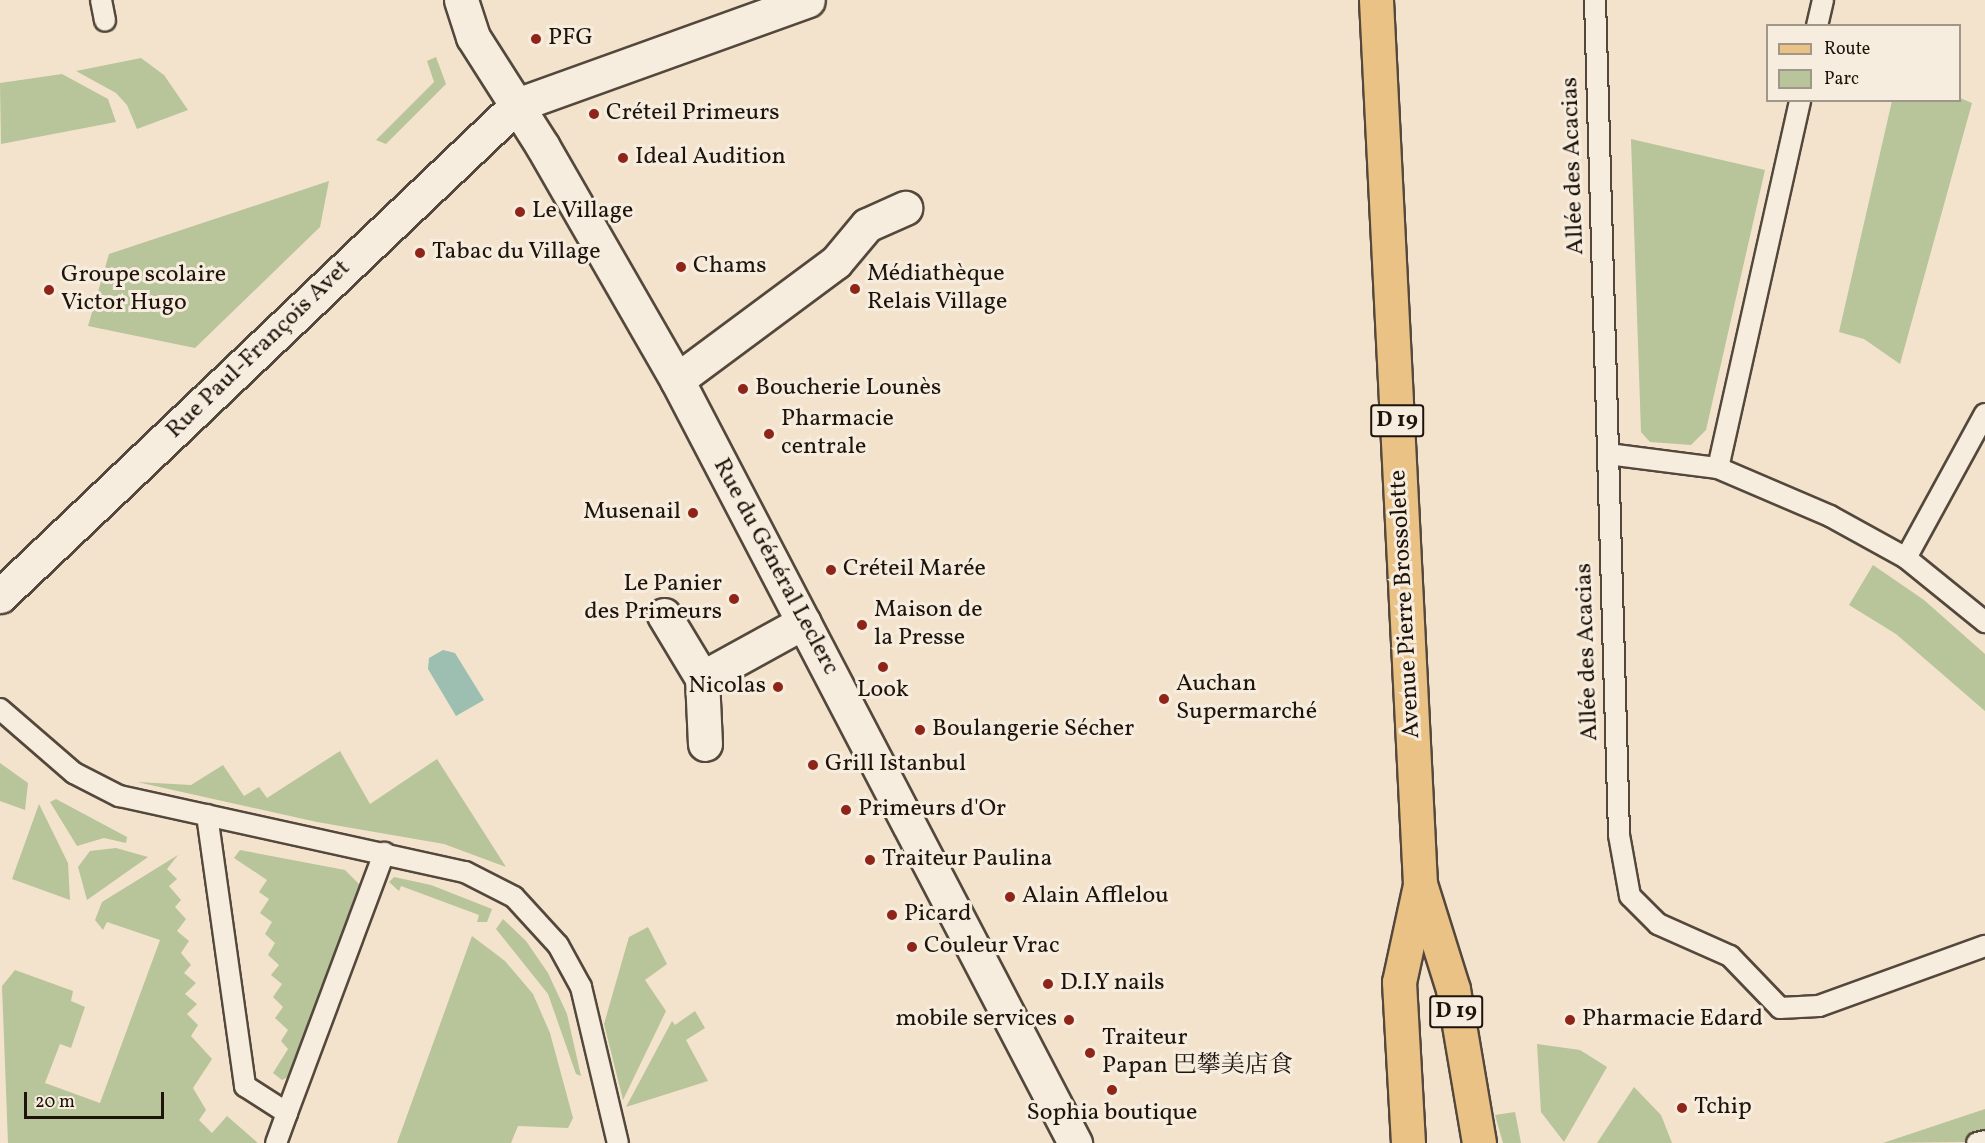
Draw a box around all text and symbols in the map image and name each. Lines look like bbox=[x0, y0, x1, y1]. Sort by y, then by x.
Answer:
legend bbox=[1766, 24, 1961, 102]
place label: PFG bbox=[548, 25, 593, 53]
marker: PFG bbox=[529, 32, 543, 46]
text: Route bbox=[1824, 37, 1870, 62]
text: Parc bbox=[1824, 67, 1859, 92]
street label: Allée des Acacias bbox=[1557, 77, 1591, 255]
place label: Créteil Primeurs bbox=[606, 100, 780, 128]
marker: Créteil Primeurs bbox=[587, 107, 601, 121]
place label: Ideal Audition bbox=[635, 144, 786, 172]
marker: Ideal Audition bbox=[616, 151, 630, 165]
place label: Le Village bbox=[532, 198, 634, 226]
marker: Le Village bbox=[513, 205, 527, 219]
place label: Tabac du Village bbox=[432, 239, 601, 267]
marker: Tabac du Village bbox=[413, 246, 427, 260]
place label: Chams bbox=[693, 253, 766, 281]
street label: Rue Paul-François Avet bbox=[161, 255, 357, 445]
marker: Chams bbox=[674, 260, 688, 274]
place label: Médiathèque Relais Village bbox=[867, 261, 1008, 317]
place label: Groupe scolaire Victor Hugo bbox=[61, 262, 226, 318]
marker: Médiathèque Relais Village bbox=[848, 282, 862, 296]
marker: Groupe scolaire Victor Hugo bbox=[42, 283, 56, 297]
place label: Boucherie Lounès bbox=[755, 375, 941, 403]
marker: Boucherie Lounès bbox=[736, 382, 750, 396]
road number: D 19 bbox=[1370, 402, 1424, 440]
place label: Pharmacie centrale bbox=[781, 406, 894, 462]
marker: Pharmacie centrale bbox=[762, 427, 776, 441]
street label: Rue du Général Leclerc bbox=[706, 454, 844, 680]
street label: Avenue Pierre Brossolette bbox=[1385, 469, 1427, 739]
place label: Musenail bbox=[583, 499, 681, 527]
marker: Musenail bbox=[686, 506, 700, 520]
place label: Créteil Marée bbox=[843, 556, 986, 584]
marker: Créteil Marée bbox=[824, 563, 838, 577]
street label: Allée des Acacias bbox=[1571, 563, 1605, 741]
place label: Le Panier des Primeurs bbox=[584, 571, 722, 627]
marker: Le Panier des Primeurs bbox=[727, 592, 741, 606]
place label: Maison de la Presse bbox=[874, 597, 983, 653]
marker: Maison de la Presse bbox=[855, 618, 869, 632]
marker: Look bbox=[876, 660, 890, 674]
place label: Auchan Supermarché bbox=[1176, 671, 1317, 727]
place label: Nicolas bbox=[688, 673, 766, 701]
place label: Look bbox=[857, 677, 909, 705]
marker: Nicolas bbox=[771, 680, 785, 694]
marker: Auchan Supermarché bbox=[1157, 692, 1171, 706]
place label: Boulangerie Sécher bbox=[932, 716, 1134, 744]
marker: Boulangerie Sécher bbox=[913, 723, 927, 737]
place label: Grill Istanbul bbox=[825, 751, 966, 779]
marker: Grill Istanbul bbox=[806, 758, 820, 772]
place label: Primeurs d'Or bbox=[858, 796, 1006, 824]
marker: Primeurs d'Or bbox=[839, 803, 853, 817]
place label: Traiteur Paulina bbox=[882, 846, 1052, 874]
marker: Traiteur Paulina bbox=[863, 853, 877, 867]
place label: Alain Afflelou bbox=[1022, 883, 1169, 911]
marker: Alain Afflelou bbox=[1003, 890, 1017, 904]
place label: Picard bbox=[904, 901, 971, 929]
marker: Picard bbox=[885, 908, 899, 922]
place label: Couleur Vrac bbox=[924, 933, 1060, 961]
marker: Couleur Vrac bbox=[905, 940, 919, 954]
place label: D.I.Y nails bbox=[1060, 970, 1165, 998]
marker: D.I.Y nails bbox=[1041, 977, 1055, 991]
road number: D 19 bbox=[1429, 993, 1483, 1031]
place label: mobile services bbox=[896, 1006, 1057, 1034]
place label: Pharmacie Edard bbox=[1582, 1006, 1763, 1034]
marker: mobile services bbox=[1062, 1013, 1076, 1027]
marker: Pharmacie Edard bbox=[1563, 1013, 1577, 1027]
place label: Traiteur Papan 巴攀美店食 bbox=[1102, 1025, 1293, 1081]
marker: Traiteur Papan 巴攀美店食 bbox=[1083, 1046, 1097, 1060]
scale bar bbox=[27, 1080, 166, 1118]
marker: Sophia boutique bbox=[1105, 1083, 1119, 1097]
text: 20 m bbox=[35, 1090, 75, 1115]
place label: Tchip bbox=[1694, 1094, 1752, 1122]
place label: Sophia boutique bbox=[1027, 1100, 1197, 1128]
marker: Tchip bbox=[1675, 1101, 1689, 1115]

